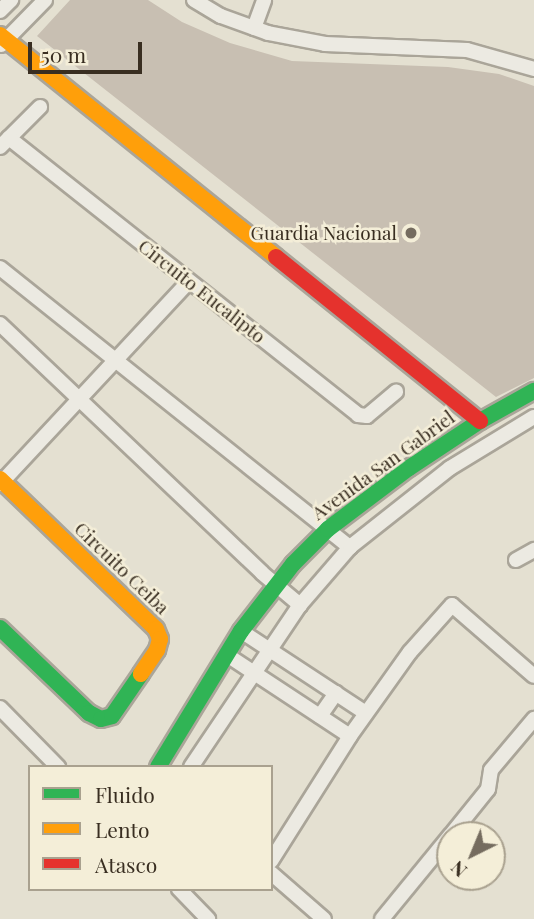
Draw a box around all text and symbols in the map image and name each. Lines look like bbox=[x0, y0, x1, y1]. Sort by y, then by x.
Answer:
scale bar bbox=[32, 28, 145, 72]
text: 50 m bbox=[41, 40, 86, 68]
place label: Guardia Nacional bbox=[250, 222, 397, 244]
marker: Guardia Nacional bbox=[403, 225, 419, 241]
street label: Circuito Eucalipto bbox=[134, 234, 270, 348]
street label: Avenida San Gabriel bbox=[307, 405, 459, 525]
street label: Circuito Ceiba bbox=[70, 517, 174, 619]
legend bbox=[28, 765, 273, 891]
text: Fluido bbox=[95, 780, 155, 808]
text: Lento bbox=[95, 815, 149, 843]
north arrow bbox=[436, 821, 506, 891]
text: Atasco bbox=[95, 850, 157, 878]
text: N bbox=[444, 856, 472, 884]

